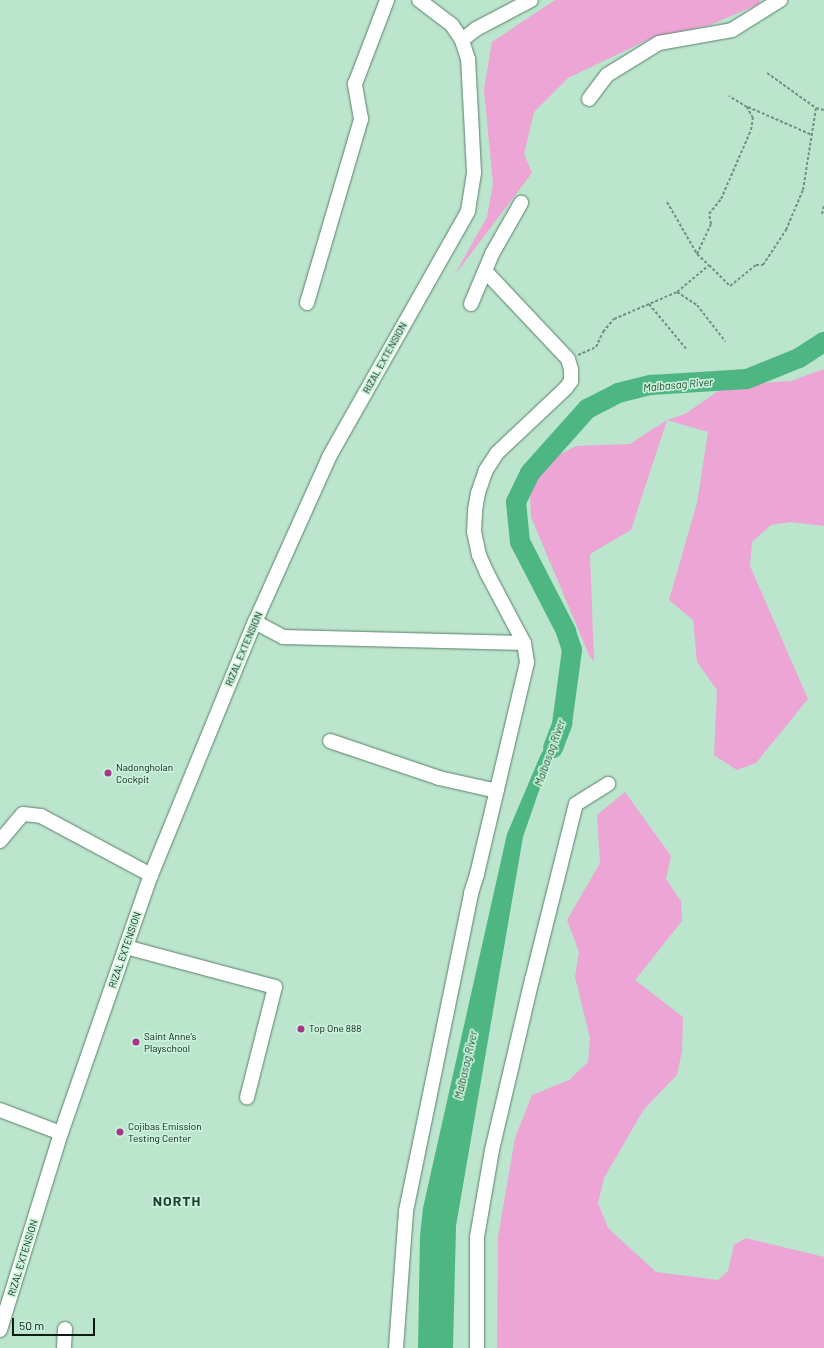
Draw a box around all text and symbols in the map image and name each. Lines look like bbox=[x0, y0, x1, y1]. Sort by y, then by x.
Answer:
street label: RIZAL EXTENSION bbox=[360, 320, 410, 396]
water label: Malbasag River bbox=[643, 375, 713, 395]
street label: RIZAL EXTENSION bbox=[223, 610, 265, 688]
water label: Malbasag River bbox=[532, 718, 568, 788]
place label: Nadongholan Cockpit bbox=[116, 761, 173, 784]
marker: Nadongholan Cockpit bbox=[103, 768, 113, 778]
street label: RIZAL EXTENSION bbox=[106, 910, 144, 990]
place label: Top One 888 bbox=[309, 1023, 361, 1035]
marker: Top One 888 bbox=[296, 1024, 306, 1034]
water label: Malbasag River bbox=[452, 1029, 480, 1101]
place label: Saint Anne's Playschool bbox=[144, 1030, 196, 1054]
marker: Saint Anne's Playschool bbox=[131, 1037, 141, 1047]
place label: Cojibas Emission Testing Center bbox=[128, 1120, 202, 1144]
marker: Cojibas Emission Testing Center bbox=[115, 1127, 125, 1137]
district label: NORTH bbox=[153, 1193, 201, 1209]
street label: RIZAL EXTENSION bbox=[6, 1218, 40, 1298]
scale bar bbox=[14, 1310, 97, 1336]
text: 50 m bbox=[19, 1318, 44, 1332]

